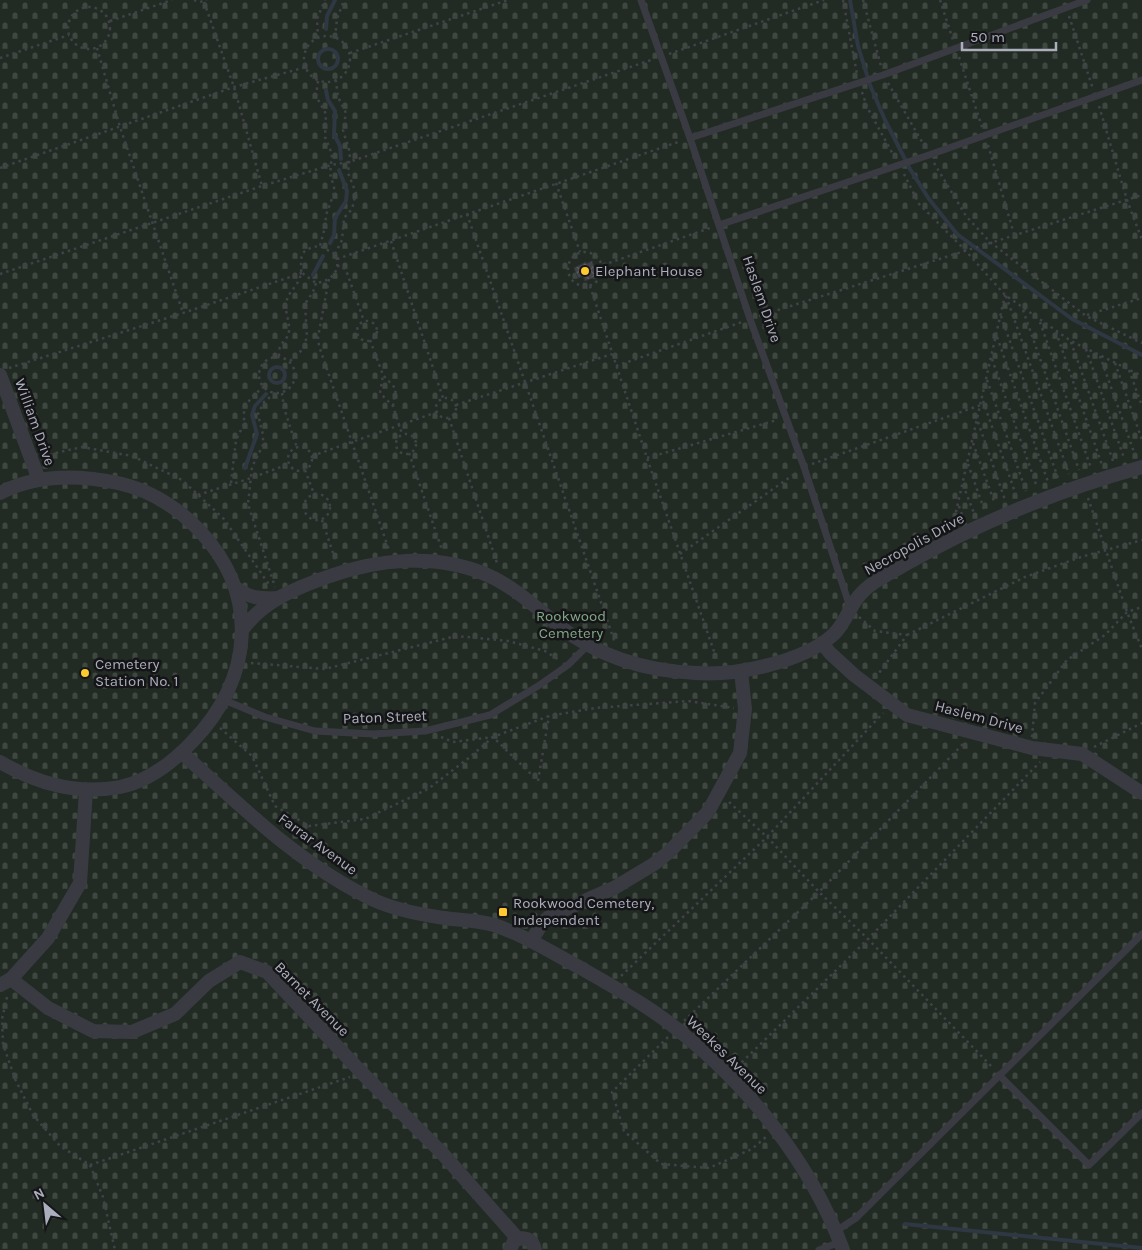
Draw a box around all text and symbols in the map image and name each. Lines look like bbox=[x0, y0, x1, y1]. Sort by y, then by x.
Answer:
scale bar bbox=[962, 20, 1056, 52]
text: 50 m bbox=[970, 28, 1005, 46]
street label: Haslem Drive bbox=[739, 253, 785, 345]
place label: Elephant House bbox=[595, 262, 703, 280]
marker: Elephant House bbox=[579, 265, 591, 277]
street label: William Drive bbox=[11, 376, 59, 468]
street label: Necropolis Drive bbox=[861, 509, 967, 579]
park label: Rookwood Cemetery bbox=[536, 607, 606, 642]
place label: Cemetery Station No. 1 bbox=[95, 655, 179, 690]
marker: Cemetery Station No. 1 bbox=[79, 667, 91, 679]
street label: Haslem Drive bbox=[933, 697, 1025, 737]
street label: Paton Street bbox=[343, 707, 428, 727]
street label: Farrar Avenue bbox=[275, 809, 361, 879]
place label: Rookwood Cemetery, Independent bbox=[513, 894, 654, 929]
marker: Rookwood Cemetery, Independent bbox=[497, 906, 509, 918]
street label: Barnet Avenue bbox=[271, 958, 353, 1040]
street label: Weekes Avenue bbox=[683, 1012, 771, 1098]
north arrow bbox=[20, 1180, 70, 1230]
text: N bbox=[31, 1184, 48, 1204]

